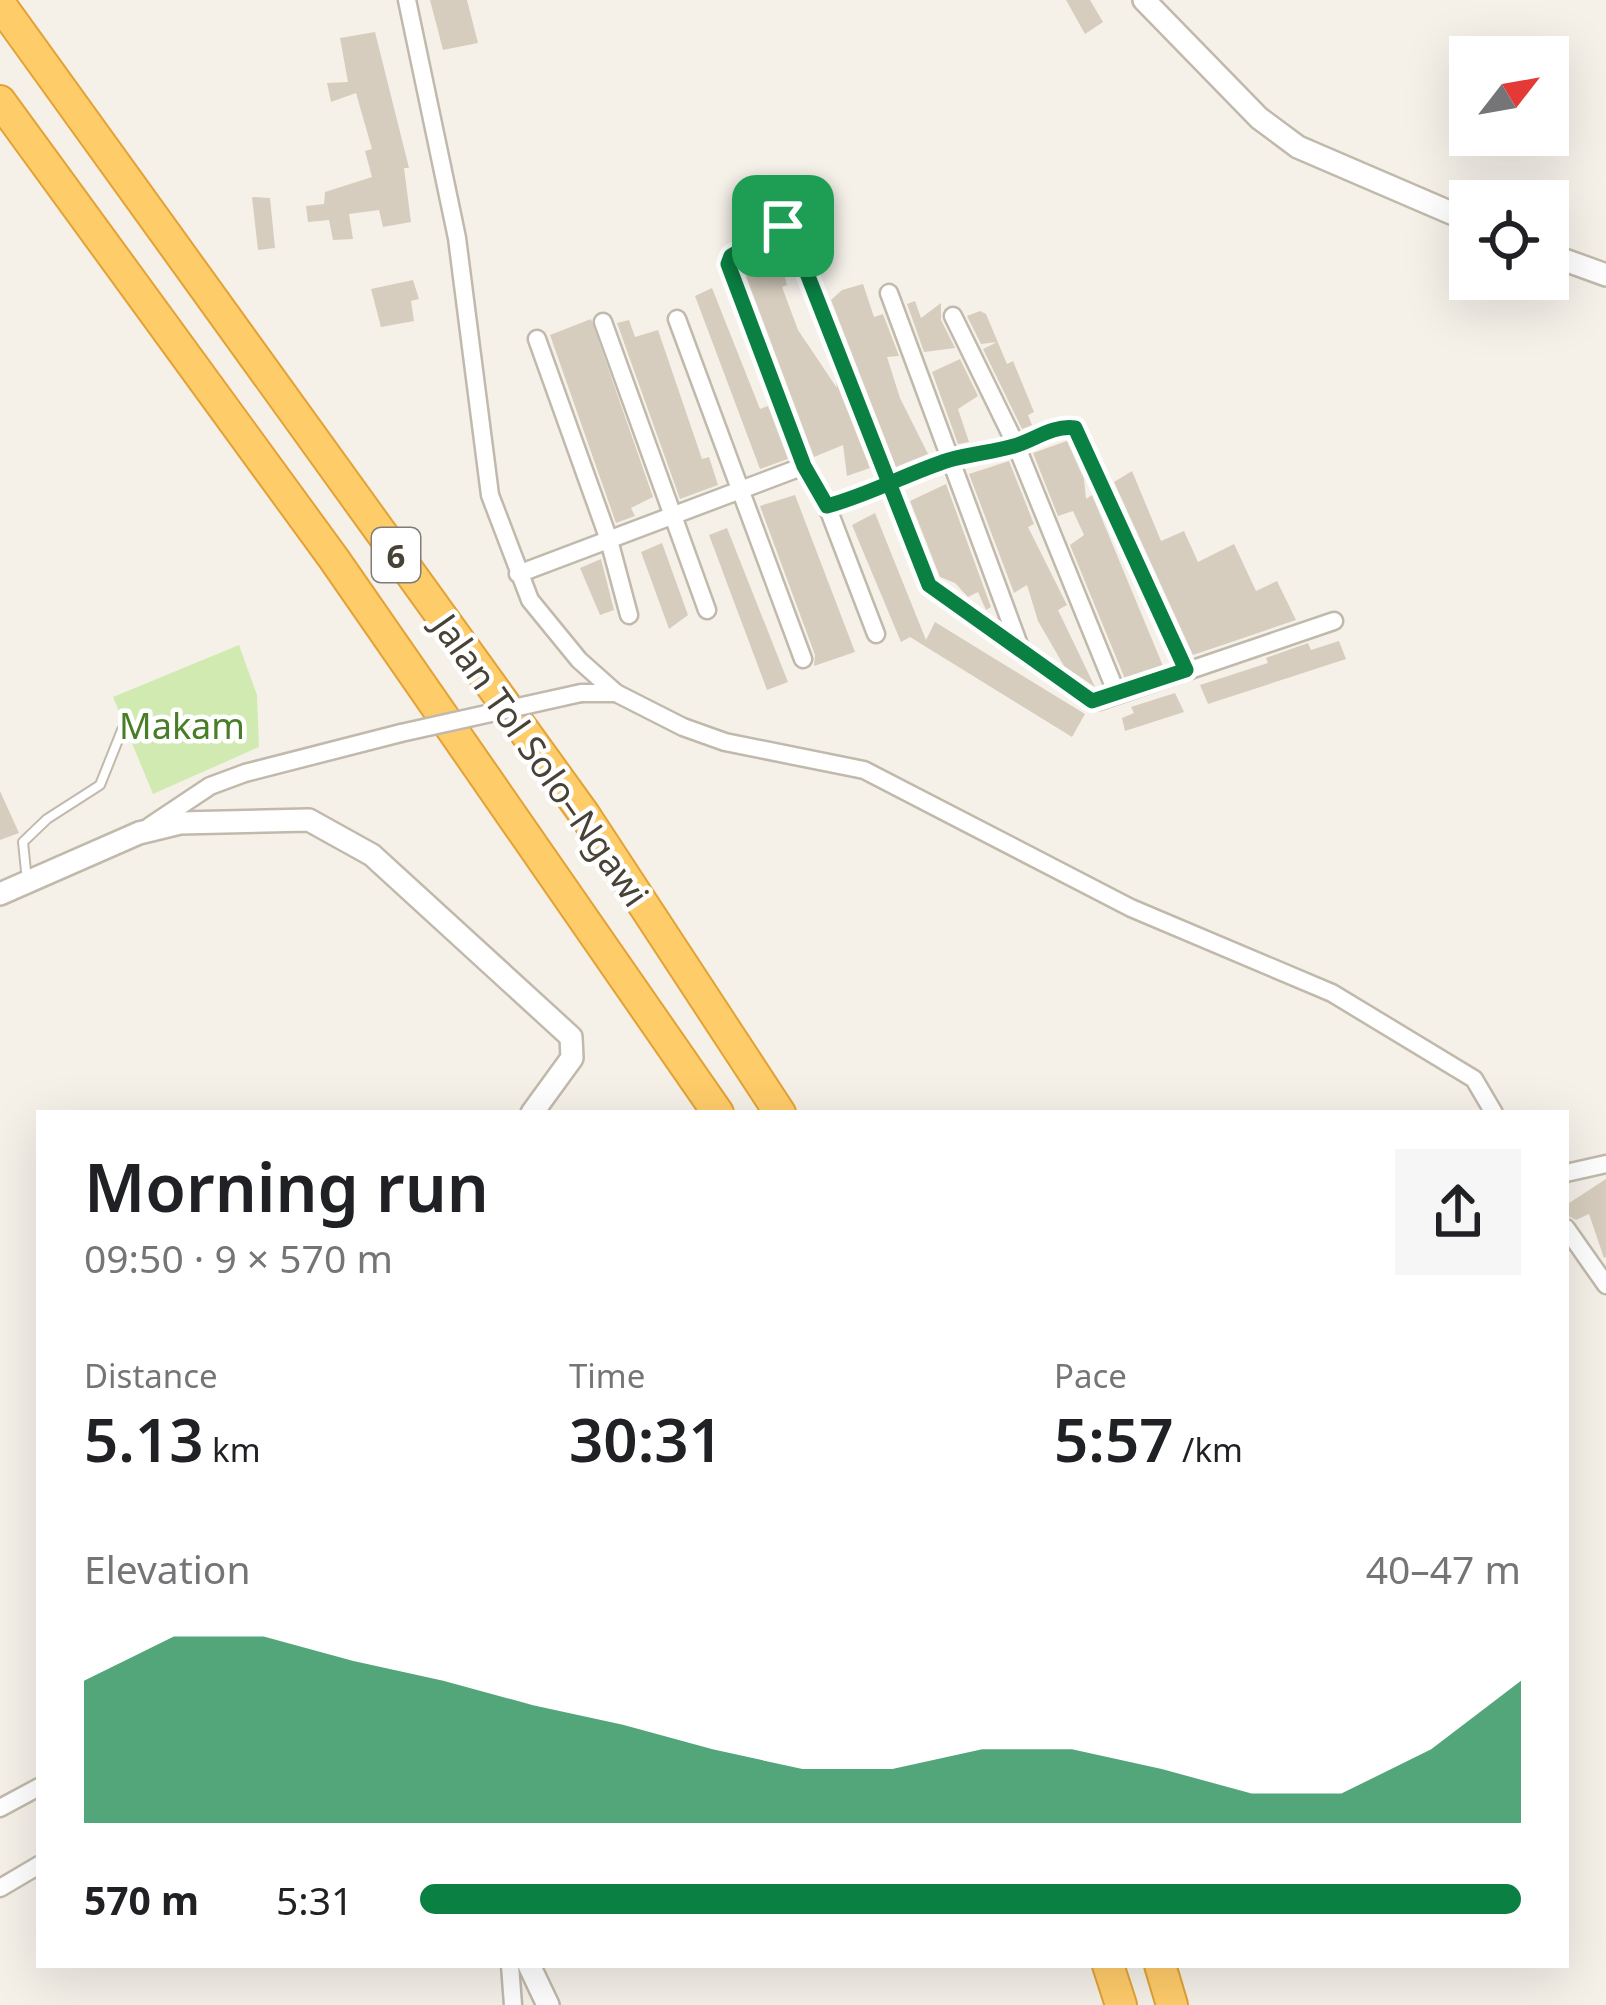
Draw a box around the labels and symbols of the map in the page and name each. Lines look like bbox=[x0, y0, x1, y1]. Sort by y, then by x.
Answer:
north arrow bbox=[1449, 36, 1569, 156]
pin bbox=[732, 175, 834, 277]
road number: 6 bbox=[372, 528, 420, 582]
street label: Jalan Tol Solo–Ngawi bbox=[420, 601, 661, 916]
park label: Makam bbox=[119, 701, 245, 750]

